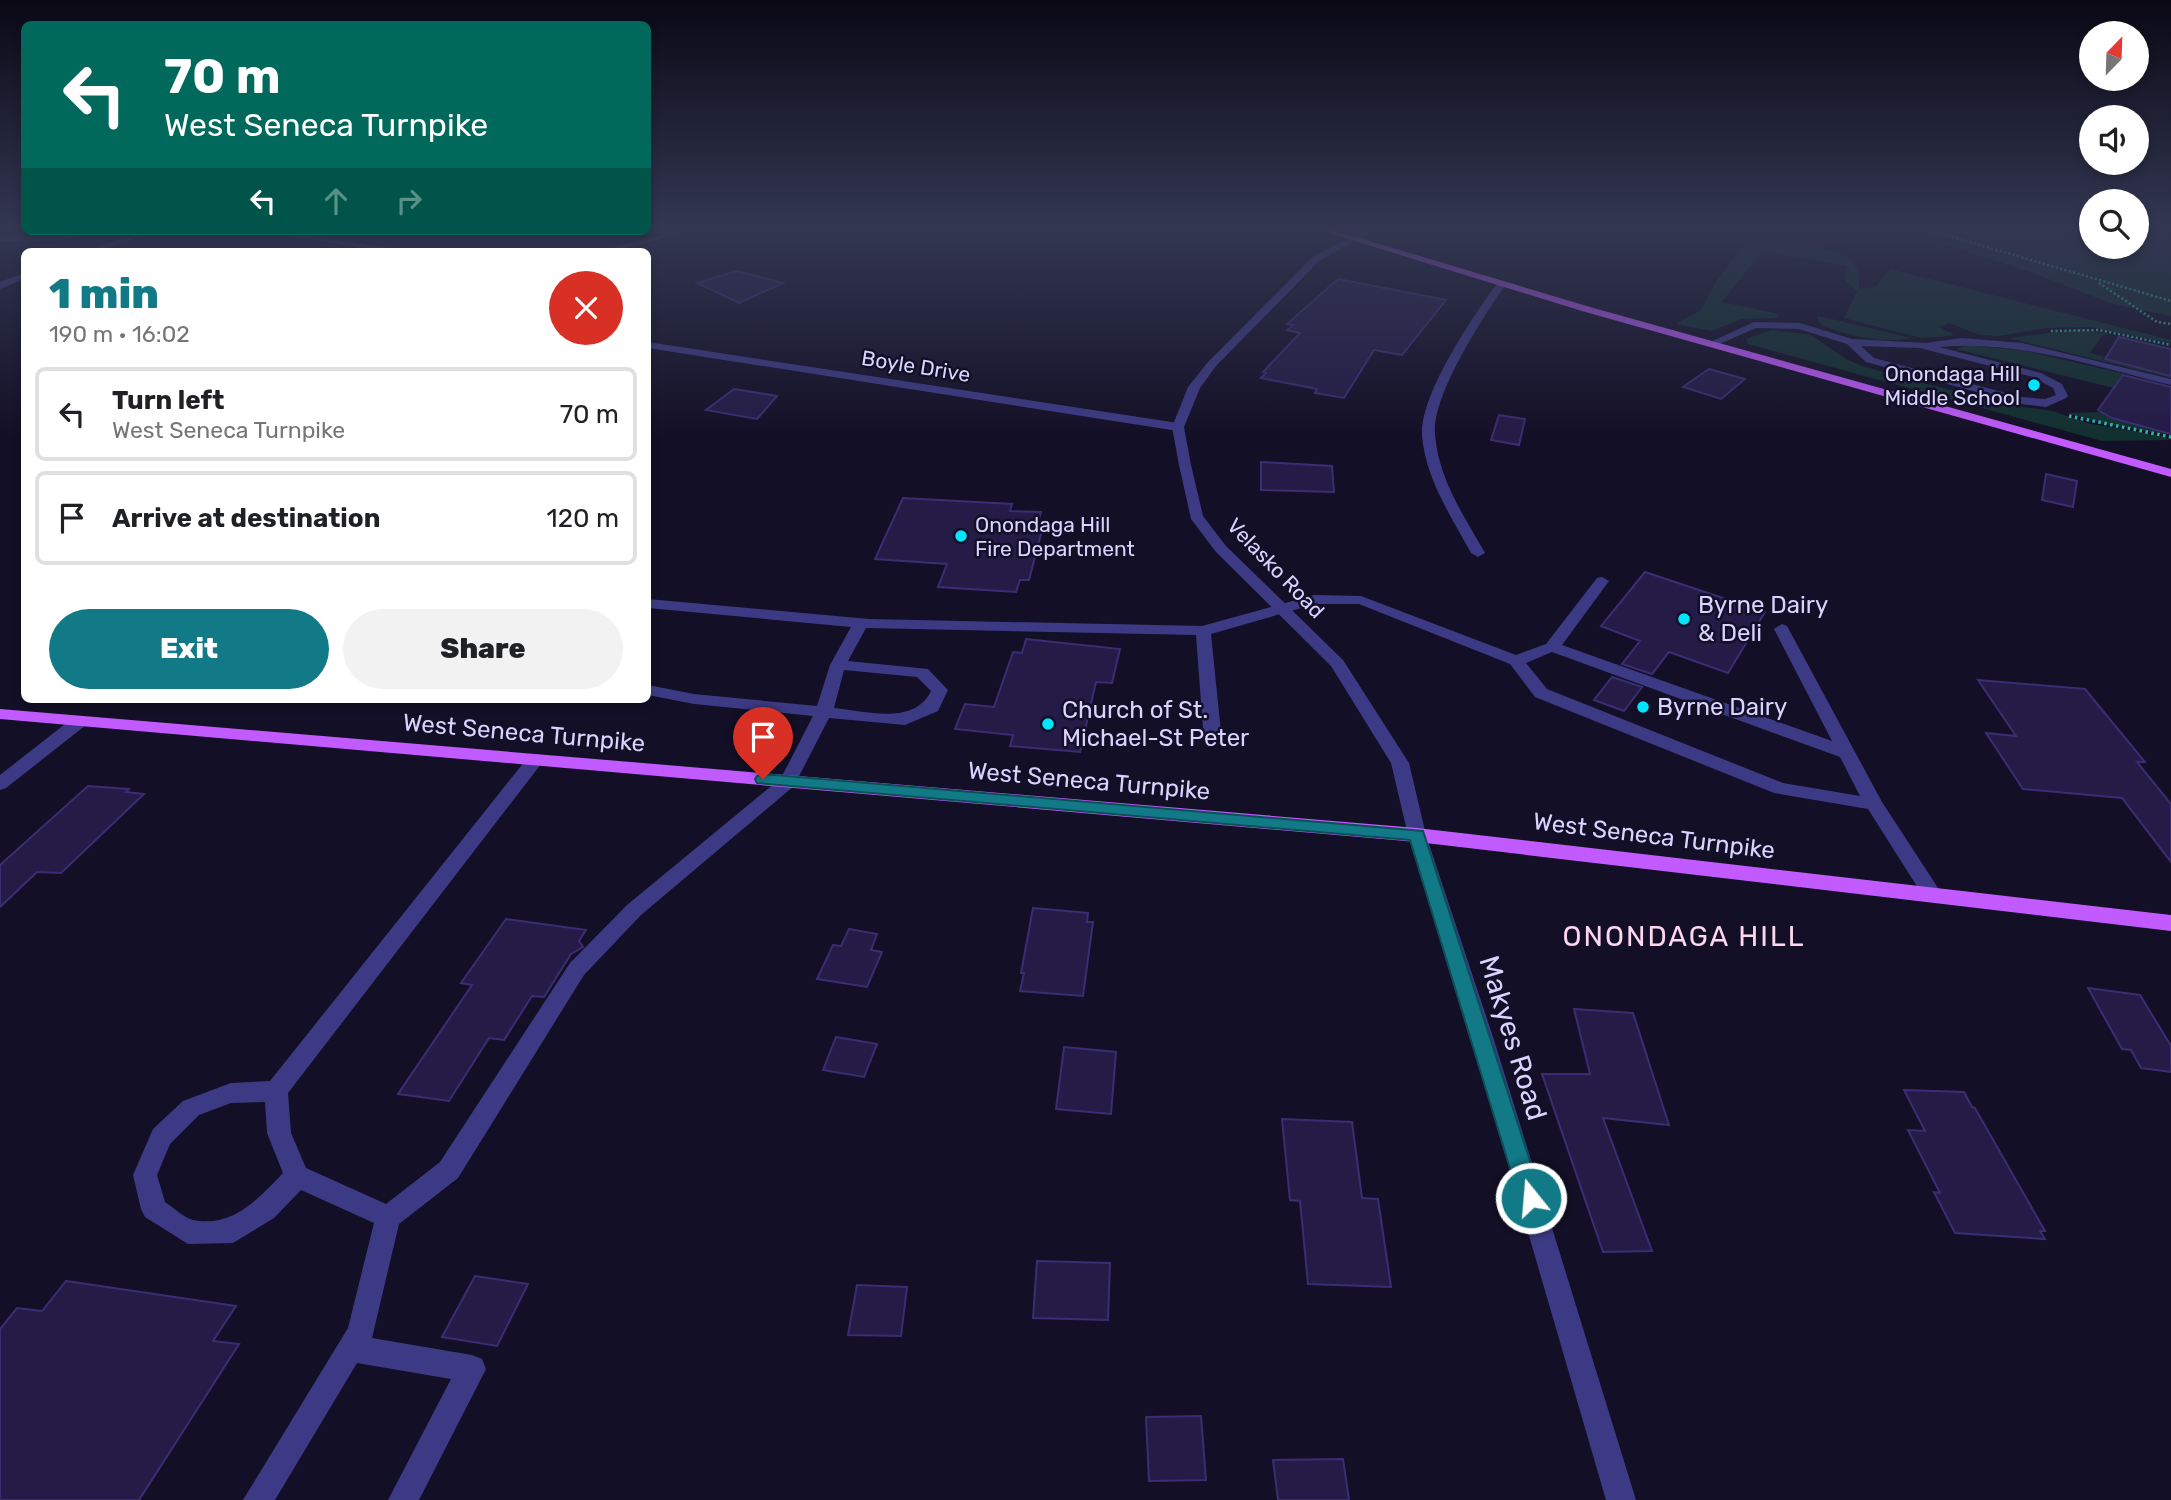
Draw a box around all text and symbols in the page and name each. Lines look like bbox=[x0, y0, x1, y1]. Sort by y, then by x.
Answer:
north arrow bbox=[2079, 21, 2149, 91]
map controls bbox=[2079, 21, 2149, 259]
text: 70 m bbox=[164, 47, 281, 105]
icon: left bbox=[49, 49, 140, 140]
button: sound bbox=[2079, 105, 2149, 175]
text: West Seneca Turnpike bbox=[164, 106, 488, 144]
icon: left bbox=[244, 182, 282, 220]
icon: ahead bbox=[317, 182, 355, 220]
icon: right bbox=[390, 182, 428, 220]
button: search bbox=[2079, 189, 2149, 259]
text: 1 min bbox=[49, 269, 159, 319]
button: close bbox=[549, 271, 623, 345]
text: 190 m · 16:02 bbox=[49, 320, 190, 348]
street label: Boyle Drive bbox=[860, 345, 972, 387]
place label: Onondaga Hill Middle School bbox=[1885, 361, 2020, 410]
marker: Onondaga Hill Middle School bbox=[2026, 377, 2042, 393]
text: Turn left bbox=[112, 385, 224, 416]
icon: left bbox=[53, 395, 91, 433]
text: 70 m bbox=[560, 399, 619, 430]
text: West Seneca Turnpike bbox=[112, 416, 345, 444]
icon: arrive bbox=[53, 499, 91, 537]
text: Arrive at destination bbox=[112, 503, 380, 534]
text: 120 m bbox=[547, 503, 619, 534]
place label: Onondaga Hill Fire Department bbox=[975, 512, 1135, 561]
street label: Velasko Road bbox=[1222, 513, 1330, 623]
marker: Onondaga Hill Fire Department bbox=[953, 528, 969, 544]
place label: Byrne Dairy & Deli bbox=[1698, 591, 1828, 647]
button: Exit bbox=[49, 609, 329, 689]
button: Share bbox=[343, 609, 623, 689]
marker: Byrne Dairy & Deli bbox=[1676, 611, 1692, 627]
place label: Byrne Dairy bbox=[1657, 693, 1787, 721]
place label: Church of St. Michael-St Peter bbox=[1062, 696, 1249, 752]
marker: Byrne Dairy bbox=[1635, 699, 1651, 715]
pin bbox=[733, 707, 793, 779]
street label: West Seneca Turnpike bbox=[402, 708, 646, 758]
marker: Church of St. Michael-St Peter bbox=[1040, 716, 1056, 732]
icon: arrive bbox=[744, 718, 782, 756]
street label: West Seneca Turnpike bbox=[967, 756, 1211, 806]
street label: West Seneca Turnpike bbox=[1532, 807, 1776, 865]
district label: ONONDAGA HILL bbox=[1563, 920, 1805, 953]
street label: Makyes Road bbox=[1472, 952, 1554, 1124]
position arrow bbox=[1494, 1161, 1568, 1235]

